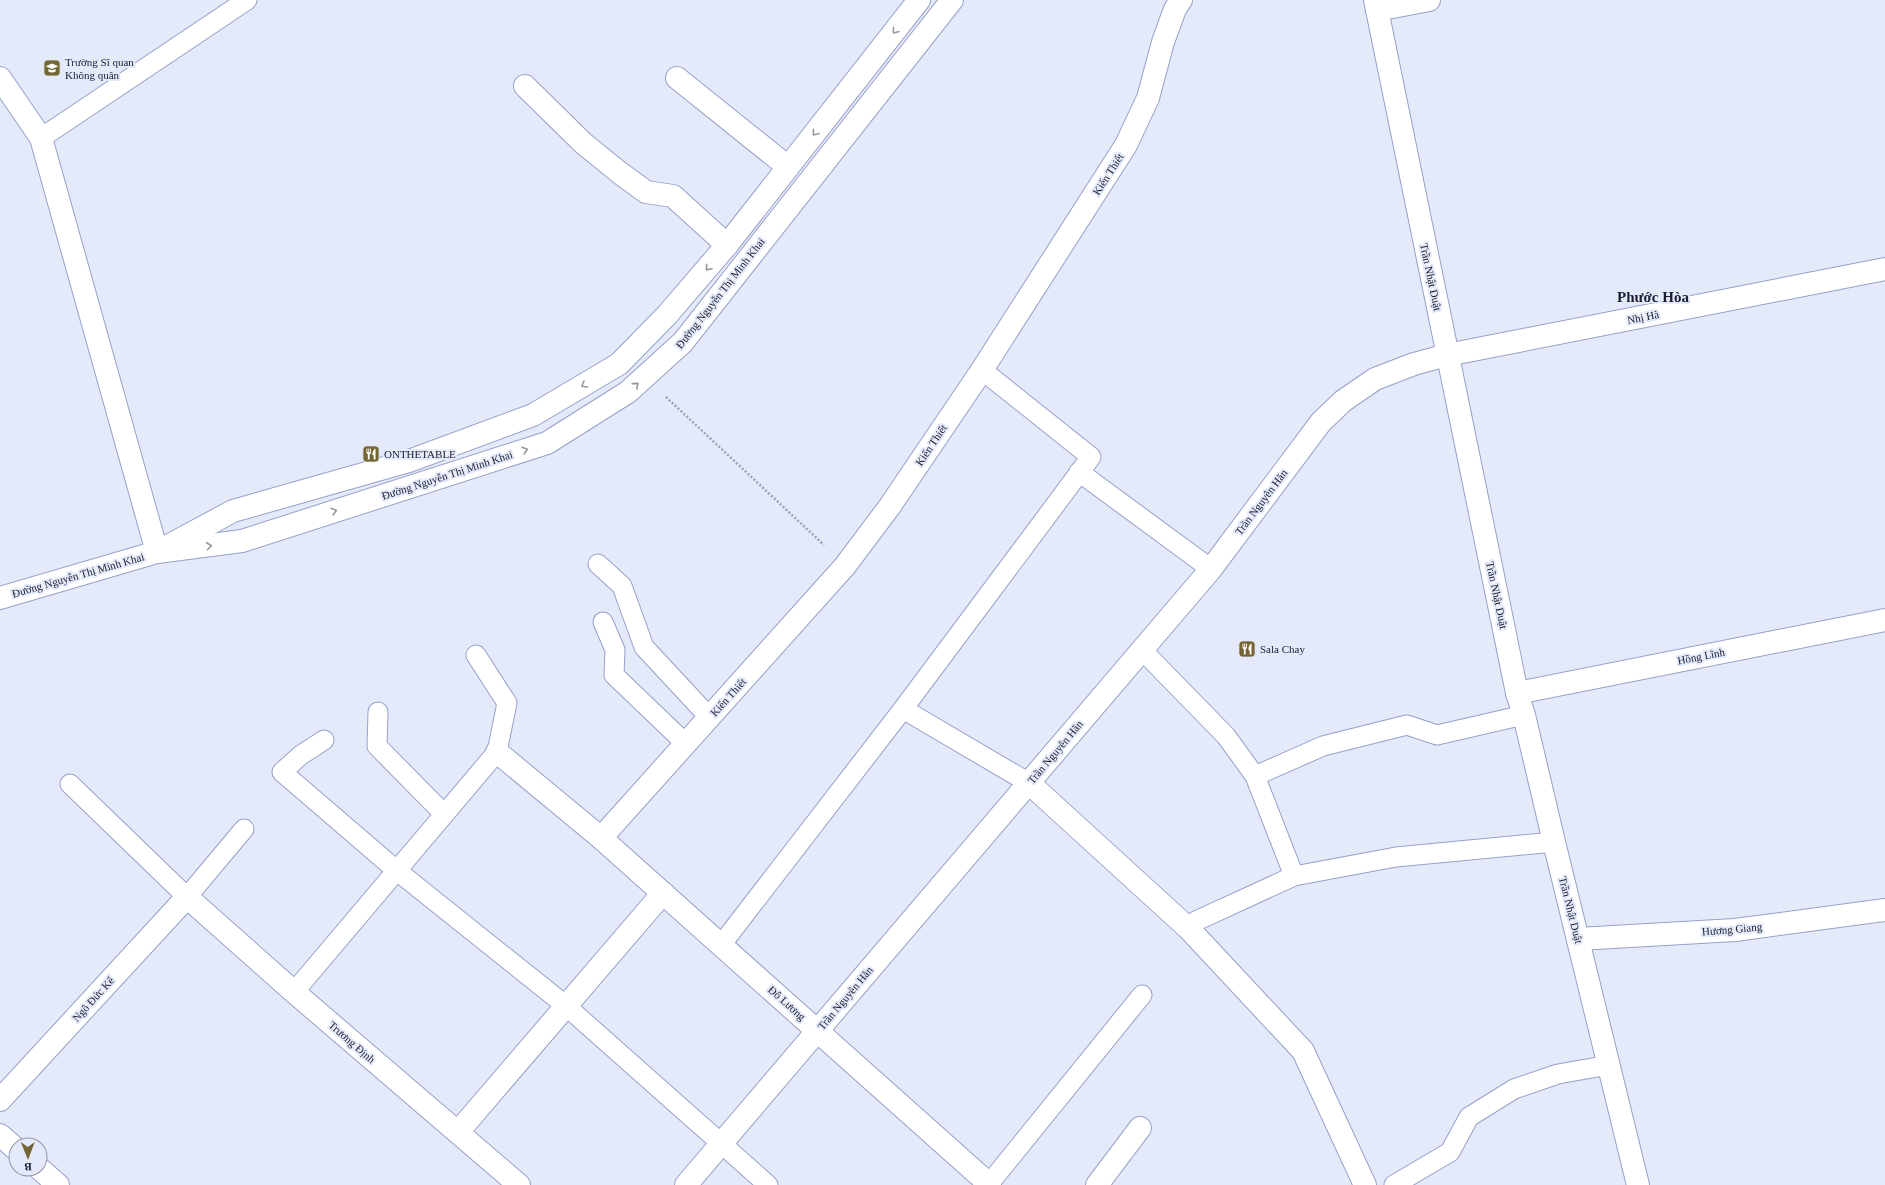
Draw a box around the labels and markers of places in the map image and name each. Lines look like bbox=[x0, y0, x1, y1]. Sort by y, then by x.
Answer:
place label: Trường Sĩ quan Không quân bbox=[65, 56, 134, 81]
school or university icon: Trường Sĩ quan Không quân bbox=[42, 58, 62, 78]
restaurant icon: ONTHETABLE bbox=[361, 444, 381, 464]
place label: ONTHETABLE bbox=[384, 448, 456, 460]
restaurant icon: Sala Chay bbox=[1237, 639, 1257, 659]
place label: Sala Chay bbox=[1260, 643, 1305, 655]

